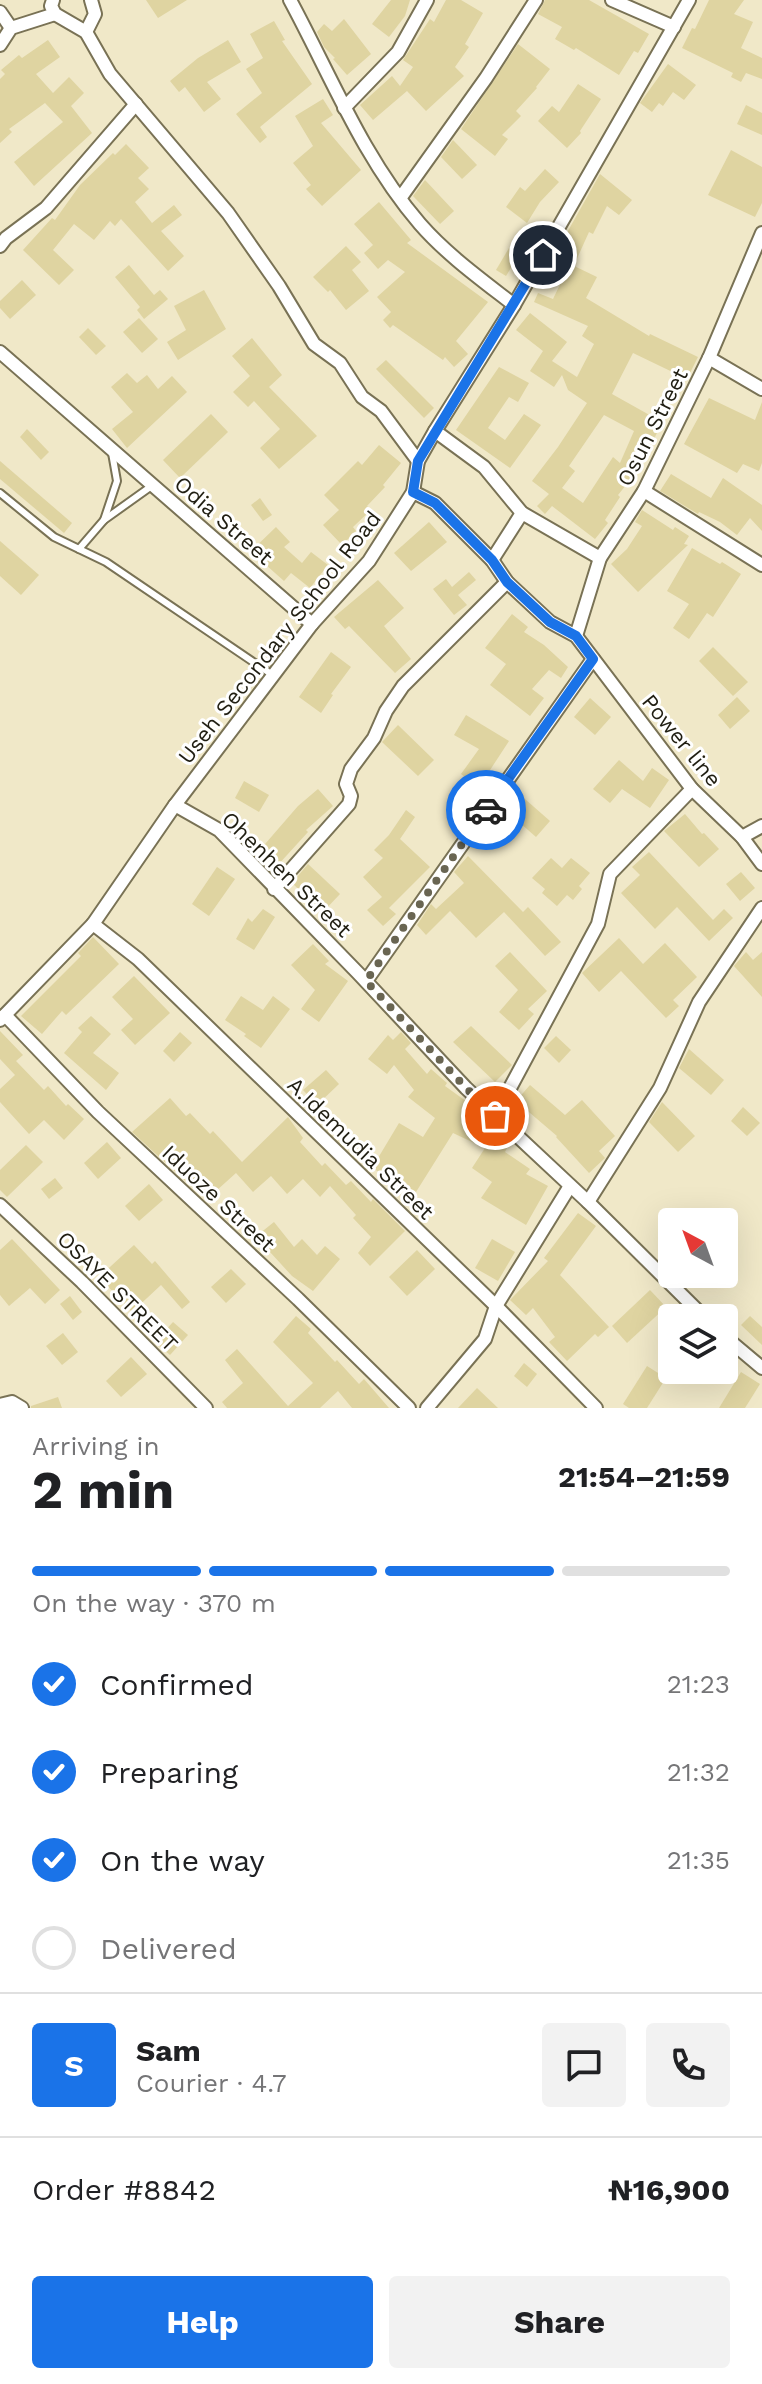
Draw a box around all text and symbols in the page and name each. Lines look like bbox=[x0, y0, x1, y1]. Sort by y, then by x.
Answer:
pin bbox=[509, 221, 577, 289]
icon: home bbox=[521, 233, 565, 277]
street label: Osun Street bbox=[612, 364, 693, 490]
street label: Odia Street bbox=[170, 471, 278, 570]
street label: Useh Secondary School Road bbox=[173, 506, 386, 769]
street label: Power line bbox=[637, 689, 726, 792]
courier bbox=[446, 770, 526, 850]
icon: car bbox=[464, 788, 508, 832]
street label: Ohenhen Street bbox=[217, 806, 356, 942]
street label: A.Idemudia Street bbox=[282, 1072, 439, 1224]
pin bbox=[461, 1082, 529, 1150]
icon: bag bbox=[473, 1094, 517, 1138]
street label: Iduoze Street bbox=[157, 1140, 280, 1257]
north arrow bbox=[658, 1208, 738, 1288]
map controls bbox=[658, 1208, 738, 1384]
street label: OSAYE STREET bbox=[52, 1226, 183, 1357]
button: layers bbox=[658, 1304, 738, 1384]
text: Arriving in bbox=[32, 1431, 160, 1461]
text: 21:54–21:59 bbox=[558, 1459, 730, 1494]
text: 2 min bbox=[32, 1460, 174, 1521]
text: On the way · 370 m bbox=[32, 1588, 276, 1618]
icon: check bbox=[32, 1662, 76, 1706]
text: Confirmed bbox=[100, 1667, 254, 1702]
text: 21:23 bbox=[667, 1669, 730, 1699]
icon: check bbox=[32, 1750, 76, 1794]
text: Preparing bbox=[100, 1755, 238, 1790]
text: 21:32 bbox=[667, 1757, 730, 1787]
icon: check bbox=[32, 1838, 76, 1882]
text: On the way bbox=[100, 1843, 265, 1878]
text: 21:35 bbox=[667, 1845, 730, 1875]
text: Delivered bbox=[100, 1931, 237, 1966]
button: chat bbox=[542, 2023, 626, 2107]
button: phone bbox=[646, 2023, 730, 2107]
text: Sam bbox=[136, 2033, 201, 2068]
text: S bbox=[64, 2048, 84, 2083]
text: Courier · 4.7 bbox=[136, 2068, 286, 2098]
text: Order #8842 bbox=[32, 2172, 216, 2207]
text: ₦16,900 bbox=[608, 2172, 730, 2207]
button: Help bbox=[32, 2276, 373, 2368]
button: Share bbox=[389, 2276, 730, 2368]

